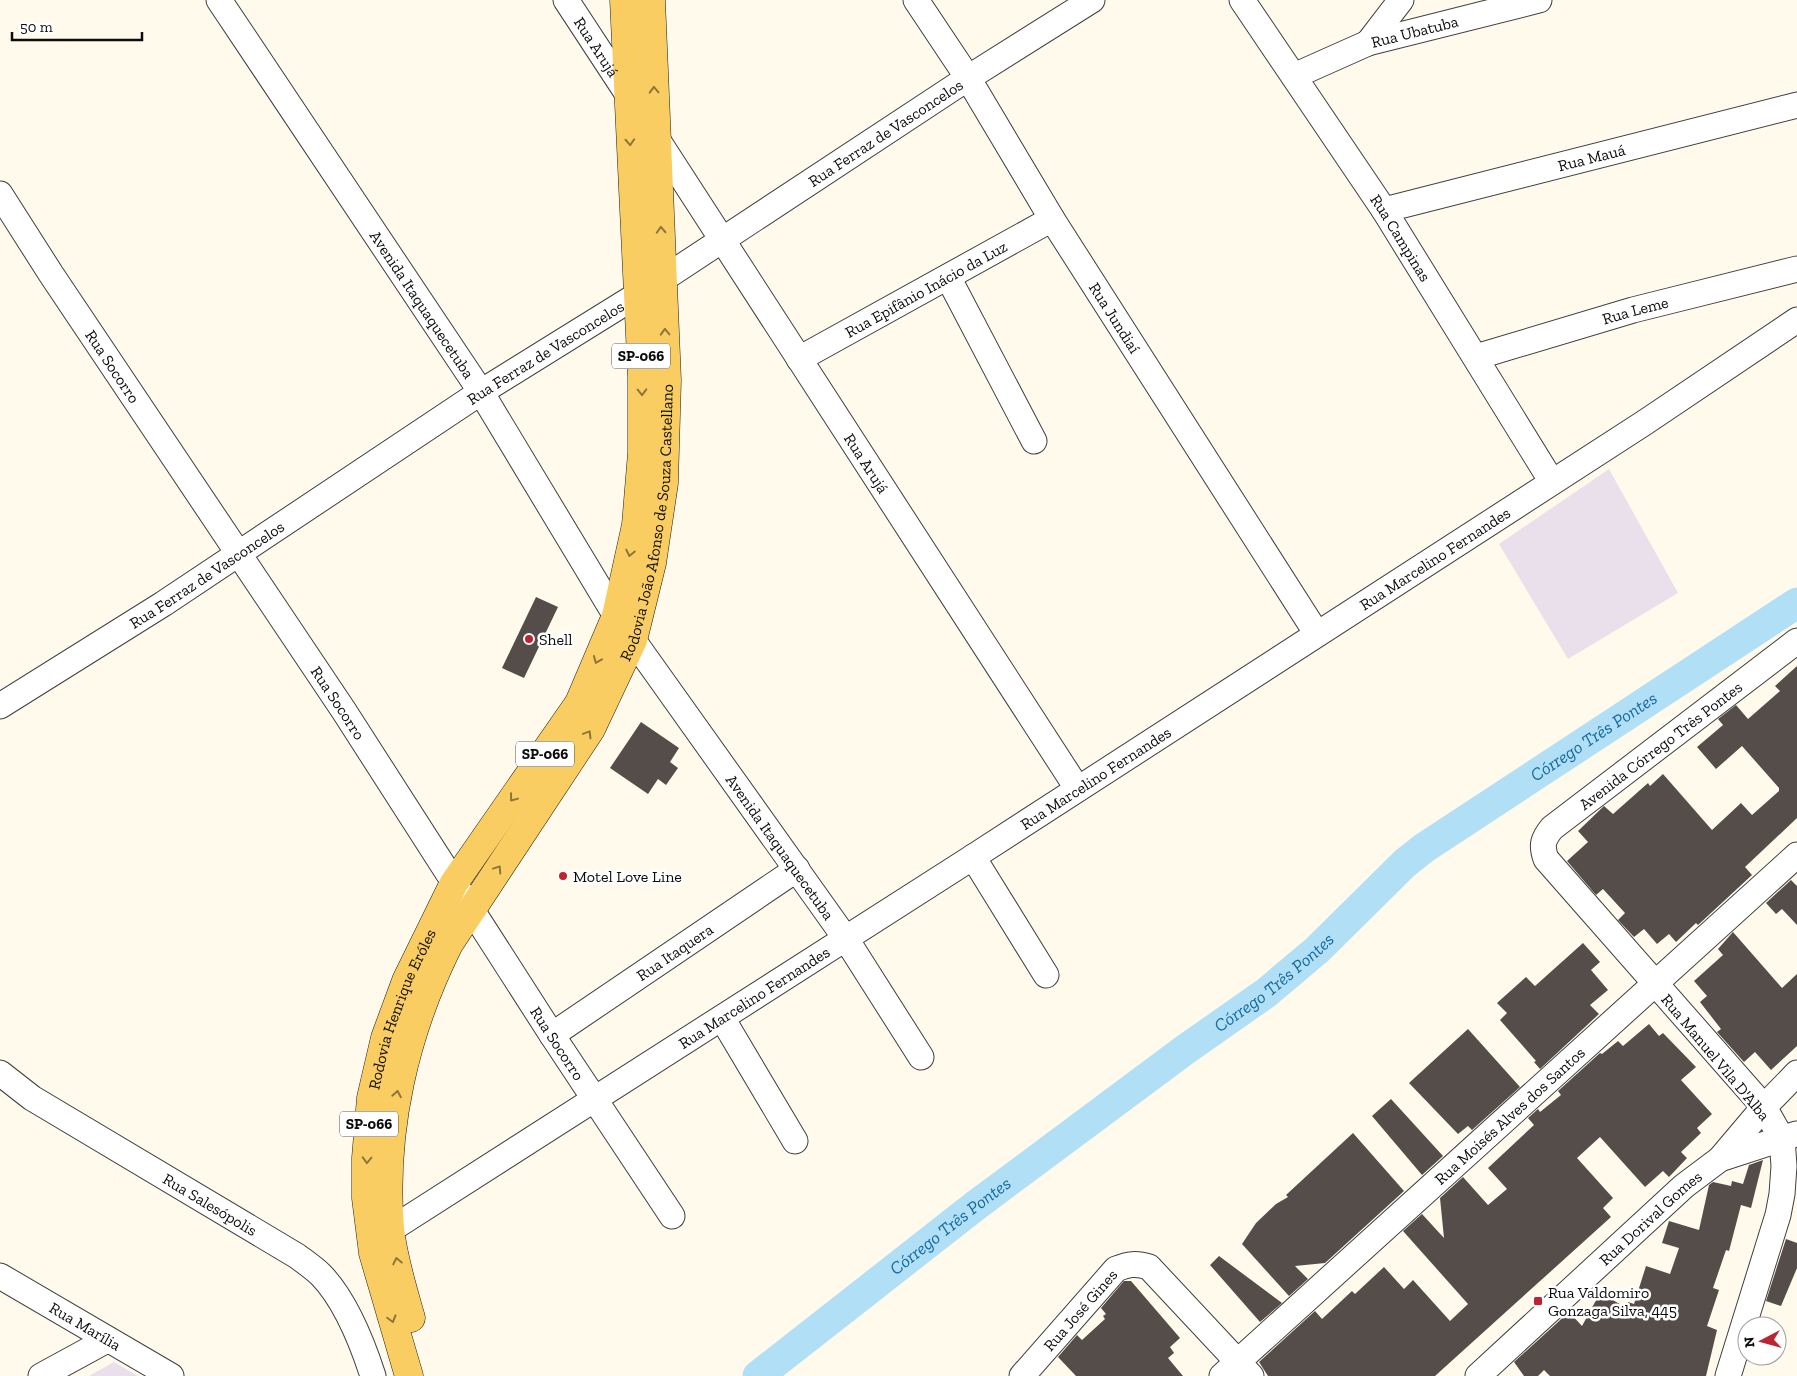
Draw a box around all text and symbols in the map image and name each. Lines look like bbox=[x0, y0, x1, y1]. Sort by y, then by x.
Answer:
scale bar bbox=[12, 10, 142, 42]
street label: Rua Ubatuba bbox=[1369, 12, 1460, 52]
street label: Rua Arujá bbox=[570, 14, 623, 81]
text: 50 m bbox=[20, 18, 53, 36]
street label: Rua Ferraz de Vasconcelos bbox=[805, 75, 967, 191]
one-way arrow bbox=[649, 86, 660, 94]
one-way arrow bbox=[624, 138, 635, 146]
street label: Rua Mauá bbox=[1556, 140, 1627, 175]
street label: Rua Campinas bbox=[1366, 191, 1435, 285]
one-way arrow bbox=[655, 226, 666, 234]
street label: Avenida Itaquaquecetuba bbox=[366, 227, 478, 382]
street label: Rua Epifânio Inácio da Luz bbox=[842, 237, 1010, 342]
street label: Rua Jundiaí bbox=[1085, 279, 1145, 357]
street label: Rua Leme bbox=[1600, 293, 1670, 329]
street label: Rua Ferraz de Vasconcelos bbox=[463, 297, 628, 409]
street label: Rua Socorro bbox=[81, 326, 144, 407]
one-way arrow bbox=[660, 328, 670, 336]
road number: SP-066 bbox=[612, 344, 670, 368]
street label: Rodovia João Afonso de Souza Castellano bbox=[616, 384, 677, 664]
one-way arrow bbox=[637, 388, 647, 396]
street label: Rua Arujá bbox=[840, 430, 893, 497]
street label: Rua Marcelino Fernandes bbox=[1356, 503, 1514, 614]
street label: Rua Ferraz de Vasconcelos bbox=[126, 517, 288, 633]
one-way arrow bbox=[625, 549, 636, 558]
place label: Shell bbox=[539, 630, 573, 649]
marker: Shell bbox=[523, 633, 535, 645]
one-way arrow bbox=[593, 655, 604, 664]
street label: Rua Socorro bbox=[307, 663, 369, 743]
street label: Avenida Córrego Três Pontes bbox=[1575, 677, 1746, 814]
water label: Córrego Três Pontes bbox=[1526, 687, 1661, 786]
street label: Rua Marcelino Fernandes bbox=[1017, 723, 1175, 834]
one-way arrow bbox=[581, 730, 591, 739]
road number: SP-066 bbox=[516, 742, 574, 766]
street label: Avenida Itaquaquecetuba bbox=[722, 771, 838, 924]
one-way arrow bbox=[510, 792, 519, 802]
one-way arrow bbox=[492, 866, 501, 875]
place label: Motel Love Line bbox=[573, 867, 682, 886]
marker: Motel Love Line bbox=[557, 870, 569, 882]
street label: Rua Itaquera bbox=[633, 920, 717, 985]
street label: Rodovia Henrique Eróles bbox=[364, 926, 440, 1091]
water label: Córrego Três Pontes bbox=[1210, 928, 1339, 1037]
street label: Rua Marcelino Fernandes bbox=[675, 942, 833, 1053]
street label: Rua Manuel Vila D'Alba bbox=[1657, 990, 1774, 1125]
street label: Rua Socorro bbox=[526, 1003, 588, 1084]
street label: Rua Moisés Alves dos Santos bbox=[1431, 1043, 1589, 1189]
one-way arrow bbox=[392, 1090, 402, 1099]
road number: SP-066 bbox=[340, 1112, 398, 1136]
one-way arrow bbox=[361, 1156, 372, 1164]
street label: Rua Dorival Gomes bbox=[1595, 1167, 1706, 1270]
street label: Rua Salesópolis bbox=[159, 1169, 260, 1240]
water label: Córrego Três Pontes bbox=[885, 1172, 1015, 1280]
one-way arrow bbox=[392, 1257, 403, 1266]
street label: Rua José Gines bbox=[1039, 1265, 1121, 1355]
place label: Rua Valdomiro Gonzaga Silva, 445 bbox=[1548, 1283, 1677, 1320]
marker: Rua Valdomiro Gonzaga Silva, 445 bbox=[1532, 1295, 1544, 1307]
street label: Rua Marília bbox=[46, 1298, 125, 1355]
one-way arrow bbox=[387, 1314, 397, 1323]
north arrow bbox=[1737, 1316, 1787, 1366]
text: N bbox=[1741, 1336, 1759, 1348]

